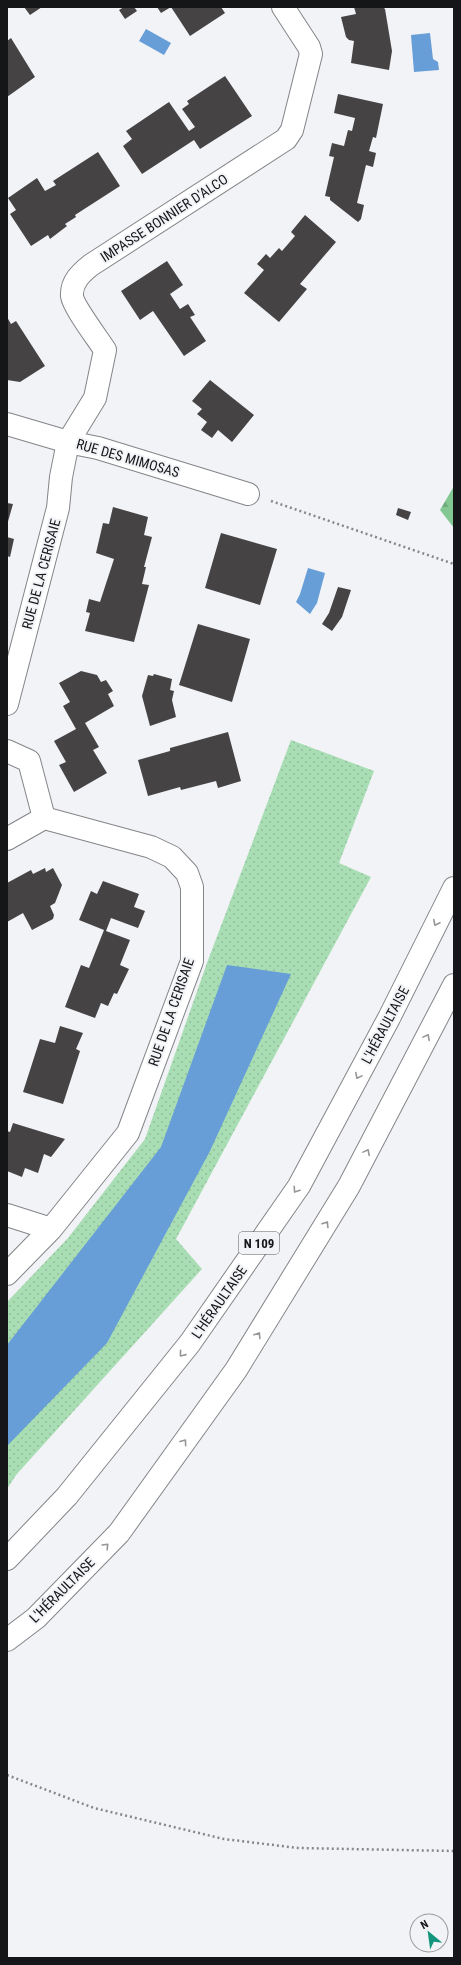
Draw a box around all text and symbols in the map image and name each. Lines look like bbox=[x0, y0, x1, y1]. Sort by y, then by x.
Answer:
street label: IMPASSE BONNIER D'ALCO bbox=[97, 171, 231, 265]
street label: RUE DES MIMOSAS bbox=[75, 436, 181, 480]
street label: RUE DE LA CERISAIE bbox=[19, 517, 63, 631]
one-way arrow bbox=[434, 919, 441, 926]
street label: RUE DE LA CERISAIE bbox=[145, 956, 197, 1068]
street label: L'HÉRAULTAISE bbox=[357, 983, 412, 1066]
one-way arrow bbox=[422, 1033, 430, 1041]
one-way arrow bbox=[355, 1072, 362, 1079]
one-way arrow bbox=[362, 1149, 370, 1156]
one-way arrow bbox=[293, 1186, 301, 1193]
one-way arrow bbox=[321, 1221, 328, 1228]
road number: N 109 bbox=[239, 1232, 279, 1254]
street label: L'HÉRAULTAISE bbox=[187, 1262, 250, 1342]
one-way arrow bbox=[253, 1332, 260, 1339]
one-way arrow bbox=[179, 1350, 186, 1357]
one-way arrow bbox=[179, 1440, 186, 1447]
one-way arrow bbox=[101, 1543, 109, 1551]
street label: L'HÉRAULTAISE bbox=[25, 1553, 98, 1626]
north arrow bbox=[409, 1913, 449, 1953]
text: N bbox=[418, 1917, 431, 1932]

